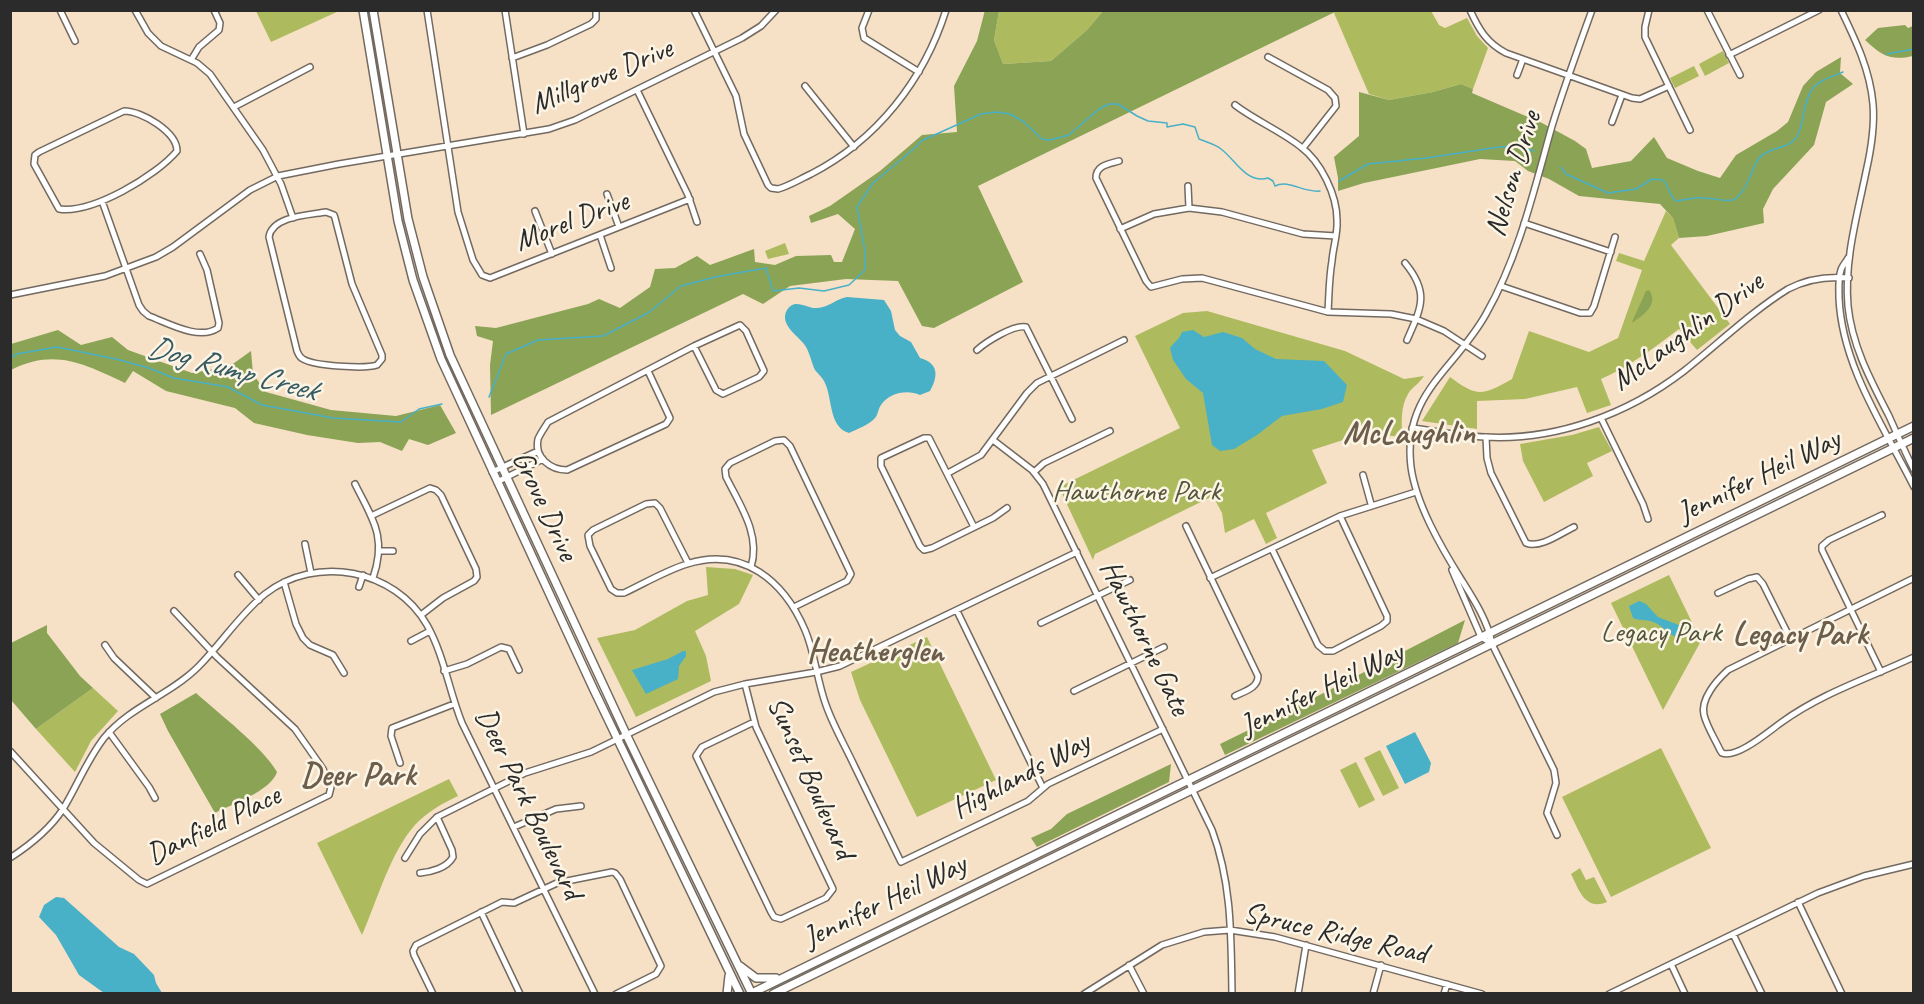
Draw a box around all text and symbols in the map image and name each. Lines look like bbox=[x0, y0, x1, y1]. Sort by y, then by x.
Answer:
street label: Millgrove Drive bbox=[526, 31, 678, 123]
street label: Nelson Drive bbox=[1478, 107, 1550, 241]
street label: Morel Drive bbox=[510, 184, 634, 260]
street label: McLaughlin Drive bbox=[1605, 265, 1771, 399]
water label: Dog Rump Creek bbox=[143, 329, 321, 411]
district label: McLaughlin bbox=[1343, 414, 1475, 454]
street label: Jennifer Heil Way bbox=[1672, 422, 1846, 532]
street label: Grove Drive bbox=[503, 445, 585, 567]
park label: Hawthorne Park bbox=[1052, 474, 1220, 510]
street label: Hawthorne Gate bbox=[1091, 555, 1197, 721]
park label: Legacy Park bbox=[1601, 615, 1721, 651]
district label: Legacy Park bbox=[1733, 615, 1867, 655]
district label: Heatherglen bbox=[807, 632, 943, 672]
street label: Jennifer Heil Way bbox=[1235, 635, 1409, 745]
street label: Sunset Boulevard bbox=[758, 691, 862, 865]
street label: Deer Park Boulevard bbox=[466, 703, 590, 905]
street label: Highlands Way bbox=[946, 725, 1096, 827]
district label: Deer Park bbox=[301, 756, 415, 796]
street label: Danfield Place bbox=[141, 778, 287, 874]
street label: Jennifer Heil Way bbox=[798, 847, 972, 957]
street label: Spruce Ridge Road bbox=[1240, 895, 1430, 973]

